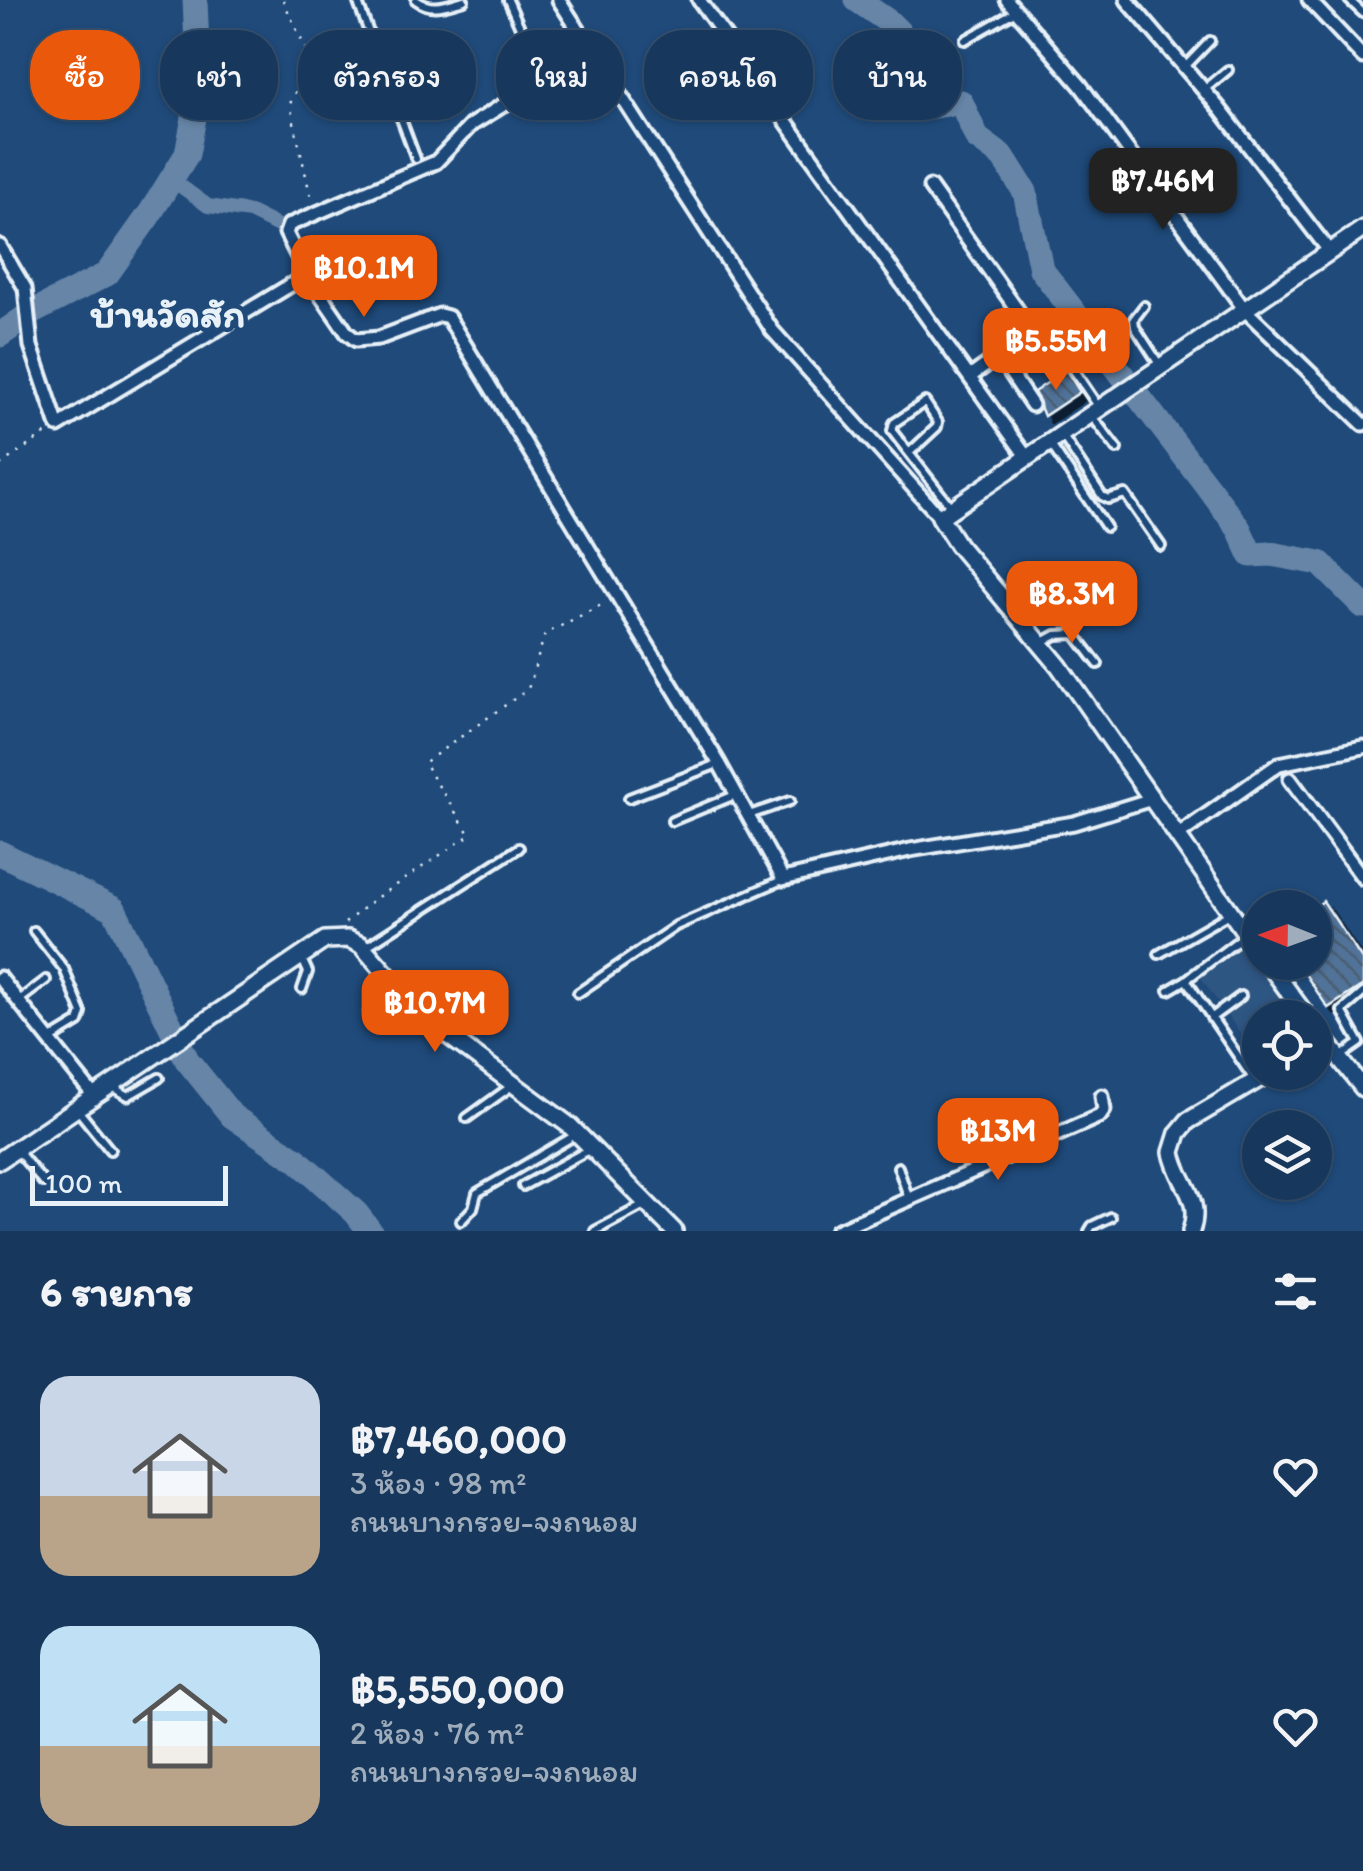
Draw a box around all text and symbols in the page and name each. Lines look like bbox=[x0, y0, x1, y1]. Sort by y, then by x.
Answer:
chip: ซื้อ bbox=[30, 30, 140, 120]
chip: เช่า bbox=[160, 30, 278, 120]
chip: ตัวกรอง bbox=[298, 30, 476, 120]
chip: ใหม่ bbox=[496, 30, 624, 120]
chip: คอนโด bbox=[644, 30, 813, 120]
chip: บ้าน bbox=[833, 30, 962, 120]
pin: ฿7.46M bbox=[1082, 148, 1244, 233]
text: ฿7.46M bbox=[1111, 161, 1215, 199]
pin: ฿10.1M bbox=[283, 235, 445, 320]
text: ฿10.1M bbox=[313, 248, 415, 286]
district label: บ้านวัดสัก bbox=[90, 289, 245, 337]
pin: ฿5.55M bbox=[975, 308, 1137, 393]
text: ฿5.55M bbox=[1005, 321, 1107, 359]
pin: ฿8.3M bbox=[1002, 561, 1142, 646]
text: ฿8.3M bbox=[1028, 574, 1116, 612]
north arrow bbox=[1242, 890, 1332, 980]
map controls bbox=[1242, 890, 1332, 1200]
pin: ฿10.7M bbox=[354, 970, 516, 1055]
text: ฿10.7M bbox=[384, 983, 486, 1021]
button: locate bbox=[1242, 1000, 1332, 1090]
pin: ฿13M bbox=[939, 1098, 1057, 1183]
button: layers bbox=[1242, 1110, 1332, 1200]
text: ฿13M bbox=[960, 1111, 1036, 1149]
scale bar bbox=[30, 1161, 228, 1206]
text: 100 m bbox=[45, 1166, 122, 1200]
icon: filters bbox=[1268, 1264, 1323, 1319]
text: 6 รายการ bbox=[40, 1266, 193, 1317]
text: ฿7,460,000 bbox=[350, 1413, 567, 1464]
icon: home bbox=[120, 1416, 240, 1536]
icon: heart bbox=[1268, 1449, 1323, 1504]
text: 3 ห้อง · 98 m² bbox=[350, 1464, 526, 1502]
text: ถนนบางกรวย-จงถนอม bbox=[350, 1502, 638, 1540]
text: ฿5,550,000 bbox=[350, 1663, 565, 1714]
icon: home bbox=[120, 1666, 240, 1786]
icon: heart bbox=[1268, 1699, 1323, 1754]
text: 2 ห้อง · 76 m² bbox=[350, 1714, 524, 1752]
text: ถนนบางกรวย-จงถนอม bbox=[350, 1752, 638, 1790]

